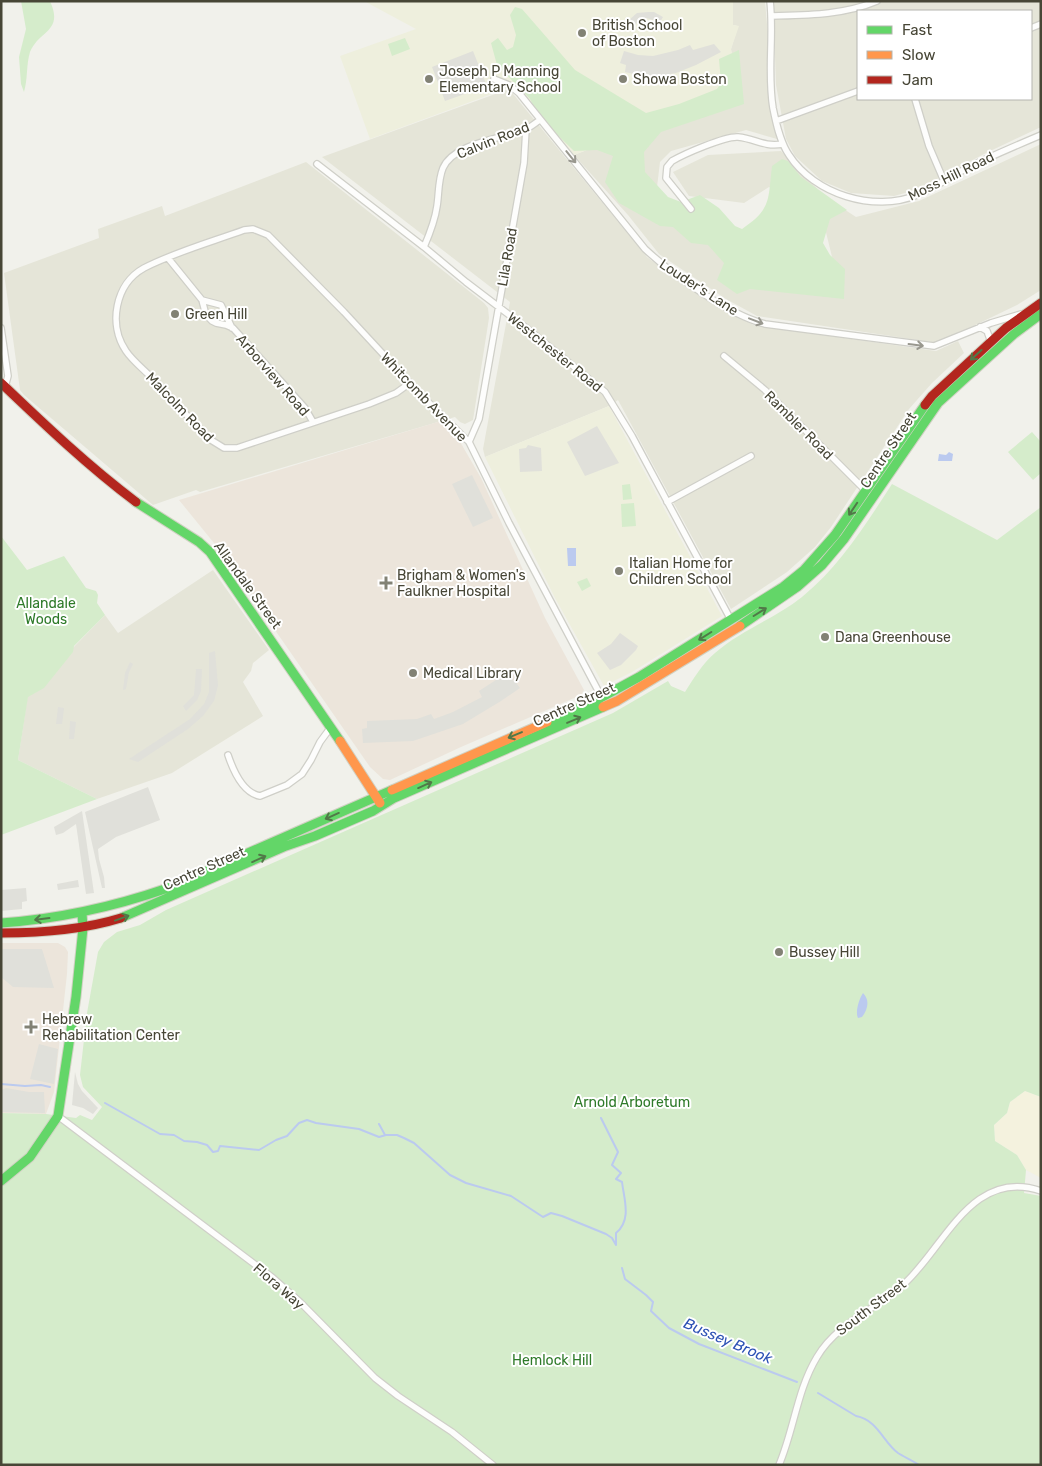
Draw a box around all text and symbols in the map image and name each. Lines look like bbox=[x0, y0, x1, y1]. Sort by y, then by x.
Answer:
legend bbox=[857, 10, 1032, 100]
place label: British School of Boston bbox=[592, 17, 682, 50]
text: Fast bbox=[902, 21, 932, 39]
marker: British School of Boston bbox=[576, 27, 588, 39]
text: Slow bbox=[902, 46, 935, 64]
place label: Joseph P Manning Elementary School bbox=[439, 63, 561, 96]
place label: Showa Boston bbox=[633, 71, 727, 88]
text: Jam bbox=[902, 71, 933, 89]
marker: Joseph P Manning Elementary School bbox=[423, 73, 435, 85]
marker: Showa Boston bbox=[617, 73, 629, 85]
street label: Calvin Road bbox=[454, 118, 532, 163]
street label: Moss Hill Road bbox=[905, 148, 997, 205]
one-way arrow bbox=[566, 150, 577, 163]
street label: Lila Road bbox=[494, 227, 521, 288]
street label: Louder's Lane bbox=[656, 256, 742, 319]
place label: Green Hill bbox=[185, 306, 248, 323]
marker: Green Hill bbox=[169, 308, 181, 320]
street label: Westchester Road bbox=[504, 309, 606, 396]
one-way arrow bbox=[748, 317, 763, 326]
street label: Arborview Road bbox=[233, 331, 313, 420]
one-way arrow bbox=[908, 340, 924, 350]
street label: Whitcomb Avenue bbox=[377, 349, 471, 446]
one-way arrow bbox=[969, 350, 982, 361]
street label: Malcolm Road bbox=[142, 369, 217, 446]
street label: Rambler Road bbox=[761, 387, 837, 463]
street label: Centre Street bbox=[857, 409, 920, 491]
one-way arrow bbox=[848, 502, 859, 516]
street label: Allandale Street bbox=[210, 538, 285, 633]
place label: Italian Home for Children School bbox=[629, 555, 733, 588]
marker: Italian Home for Children School bbox=[613, 565, 625, 577]
place label: Brigham & Women's Faulkner Hospital bbox=[397, 567, 526, 600]
marker: Brigham & Women's Faulkner Hospital bbox=[379, 576, 393, 590]
park label: Allandale Woods bbox=[16, 595, 76, 628]
one-way arrow bbox=[753, 607, 767, 618]
place label: Dana Greenhouse bbox=[835, 629, 951, 646]
one-way arrow bbox=[699, 631, 713, 641]
marker: Dana Greenhouse bbox=[819, 631, 831, 643]
place label: Medical Library bbox=[423, 665, 522, 682]
marker: Medical Library bbox=[407, 667, 419, 679]
street label: Centre Street bbox=[531, 679, 618, 730]
one-way arrow bbox=[567, 715, 582, 724]
one-way arrow bbox=[508, 731, 523, 741]
one-way arrow bbox=[417, 779, 432, 789]
one-way arrow bbox=[325, 812, 340, 821]
street label: Centre Street bbox=[161, 843, 248, 894]
one-way arrow bbox=[251, 853, 266, 863]
one-way arrow bbox=[114, 913, 129, 922]
one-way arrow bbox=[34, 914, 50, 924]
place label: Bussey Hill bbox=[789, 944, 860, 961]
marker: Bussey Hill bbox=[773, 946, 785, 958]
place label: Hebrew Rehabilitation Center bbox=[42, 1011, 180, 1044]
marker: Hebrew Rehabilitation Center bbox=[24, 1020, 38, 1034]
park label: Arnold Arboretum bbox=[574, 1094, 690, 1111]
street label: Flora Way bbox=[250, 1260, 308, 1313]
street label: South Street bbox=[833, 1275, 910, 1339]
water label: Bussey Brook bbox=[681, 1314, 775, 1368]
park label: Hemlock Hill bbox=[512, 1352, 592, 1369]

